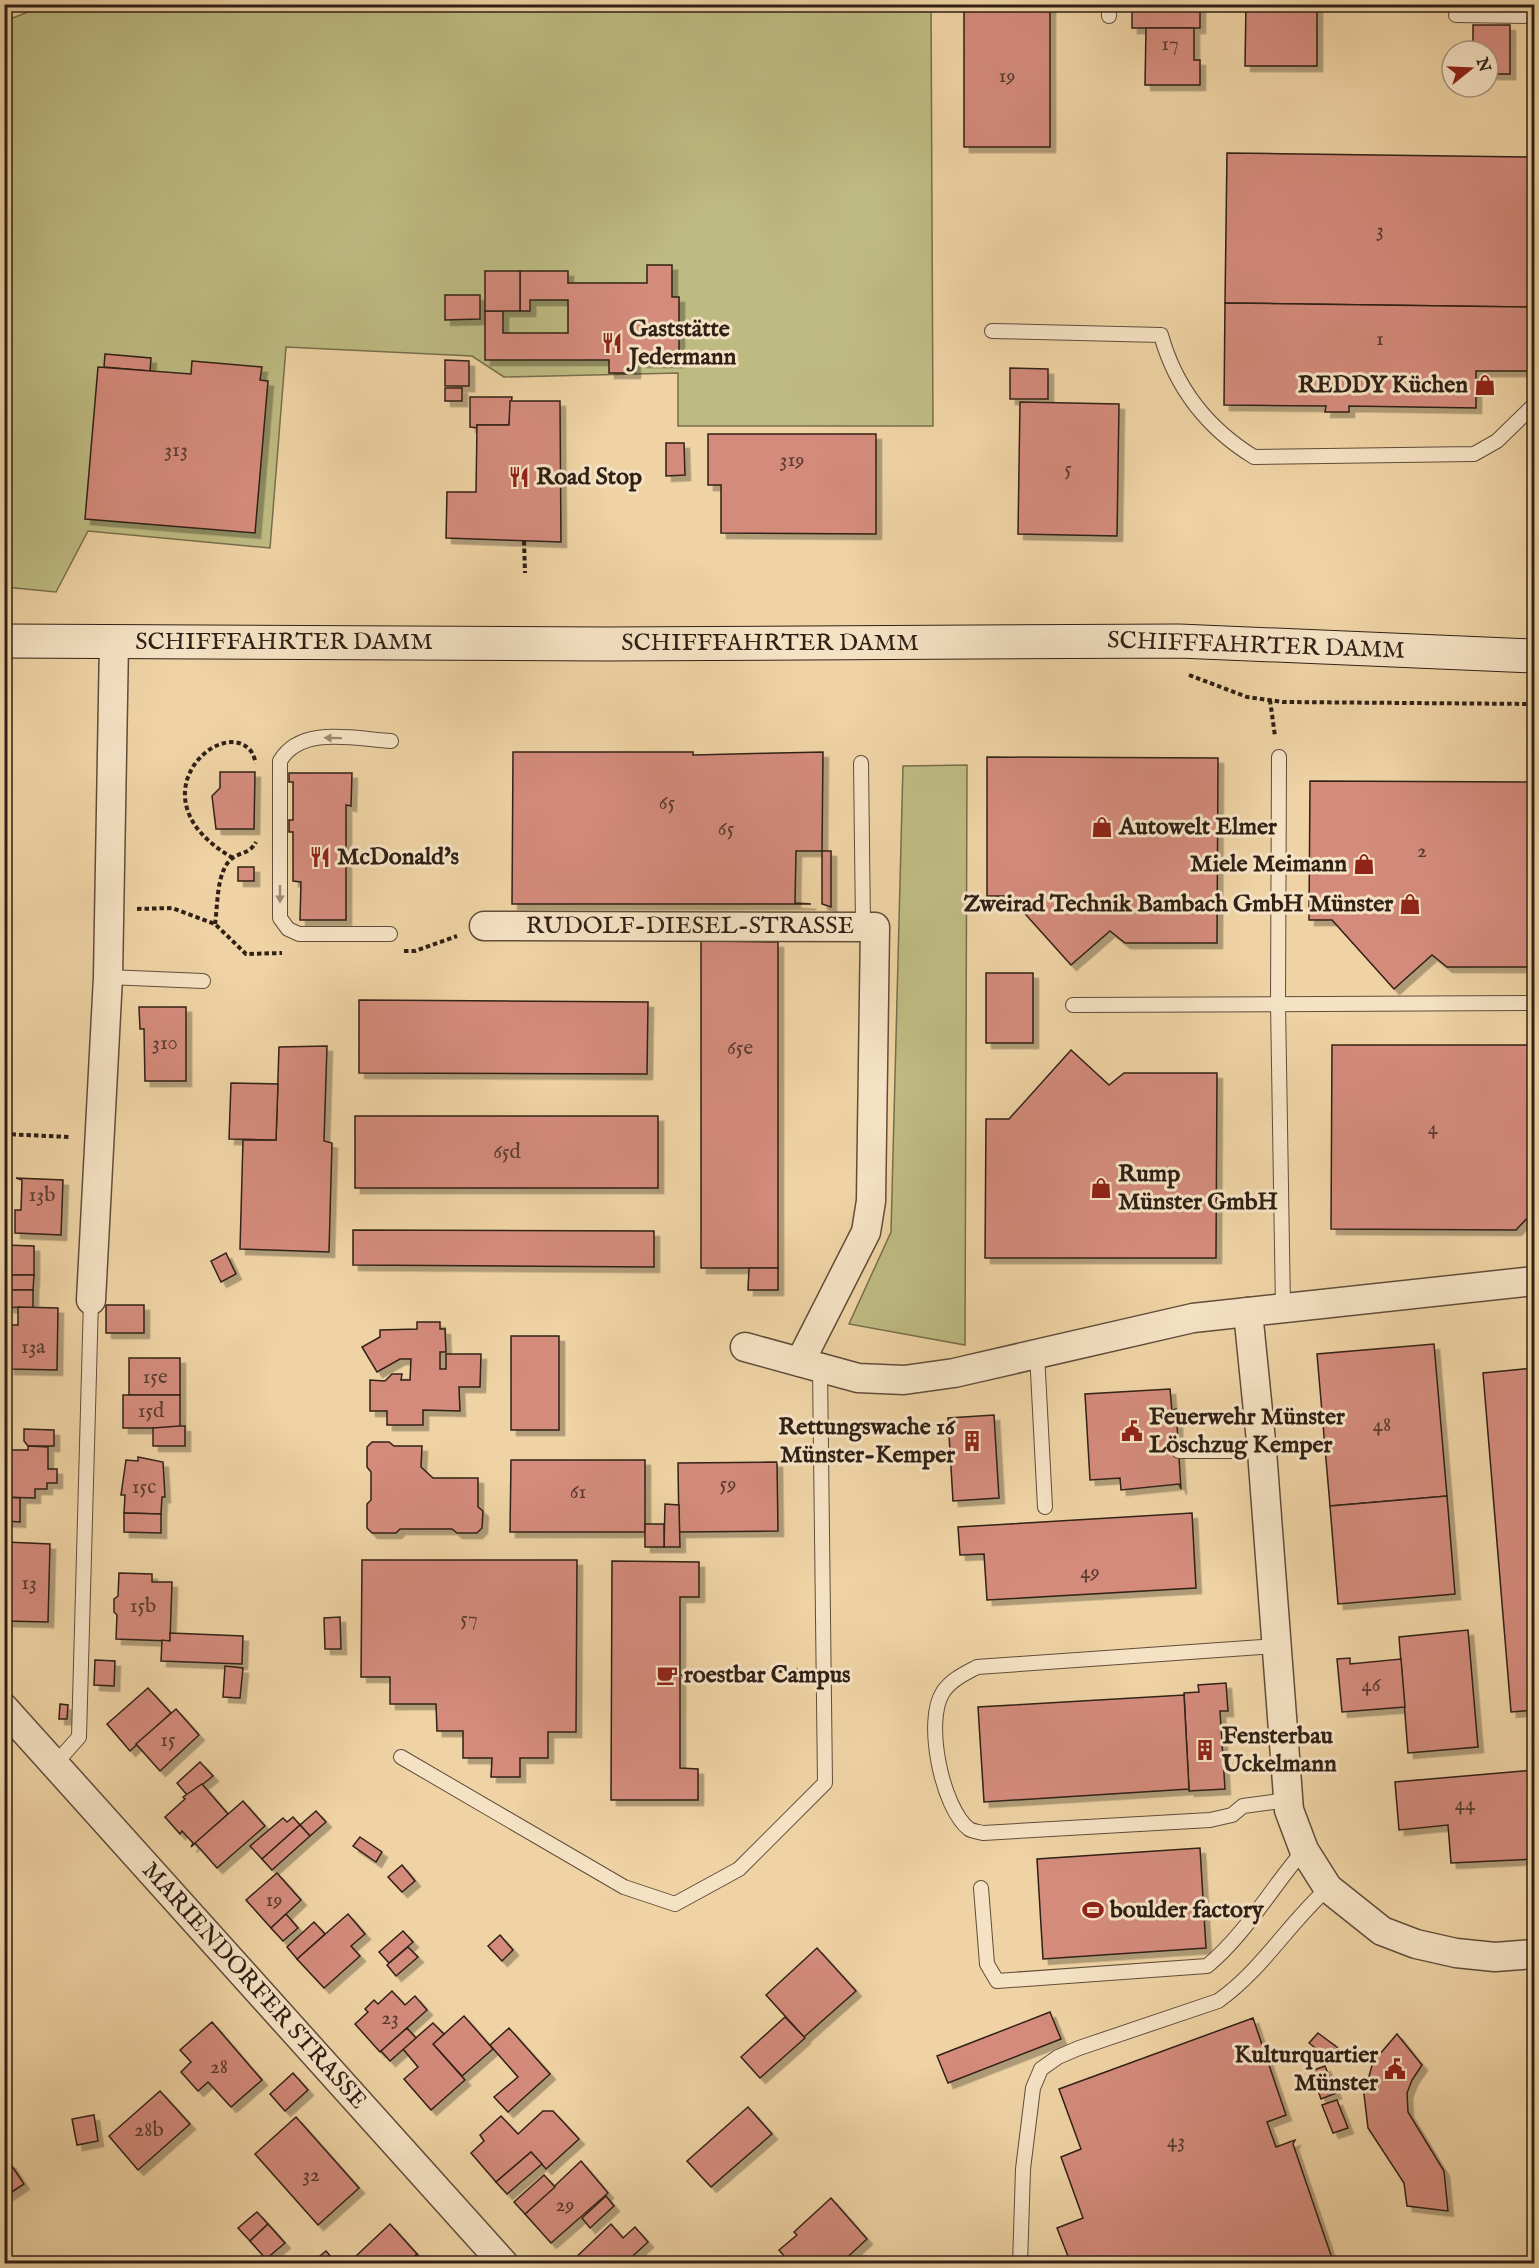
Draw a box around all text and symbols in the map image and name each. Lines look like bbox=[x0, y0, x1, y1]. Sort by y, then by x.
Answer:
house number: 17 bbox=[1161, 31, 1179, 58]
north arrow bbox=[1440, 39, 1500, 99]
text: N bbox=[1470, 54, 1494, 75]
house number: 19 bbox=[999, 63, 1016, 90]
house number: 3 bbox=[1376, 217, 1384, 244]
place label: Gaststätte Jedermann bbox=[626, 314, 737, 373]
house number: 1 bbox=[1376, 326, 1384, 353]
restaurant icon: Gaststätte Jedermann bbox=[600, 331, 624, 355]
place label: REDDY Küchen bbox=[1298, 370, 1468, 401]
shop icon: REDDY Küchen bbox=[1473, 373, 1497, 397]
house number: 313 bbox=[164, 437, 188, 464]
house number: 319 bbox=[780, 447, 804, 474]
house number: 5 bbox=[1064, 456, 1072, 483]
place label: Road Stop bbox=[536, 462, 642, 493]
restaurant icon: Road Stop bbox=[507, 465, 531, 489]
street label: SCHIFFFAHRTER DAMM bbox=[1107, 625, 1405, 667]
street label: SCHIFFFAHRTER DAMM bbox=[135, 627, 433, 658]
street label: SCHIFFFAHRTER DAMM bbox=[621, 628, 919, 659]
one-way arrow bbox=[323, 734, 342, 743]
house number: 65 bbox=[659, 790, 676, 817]
place label: Autowelt Elmer bbox=[1118, 812, 1277, 843]
shop icon: Autowelt Elmer bbox=[1090, 815, 1114, 839]
house number: 65 bbox=[718, 816, 735, 843]
house number: 2 bbox=[1417, 838, 1427, 865]
place label: McDonald's bbox=[337, 842, 460, 873]
restaurant icon: McDonald's bbox=[308, 845, 332, 869]
place label: Miele Meimann bbox=[1190, 849, 1347, 880]
shop icon: Miele Meimann bbox=[1352, 852, 1376, 876]
one-way arrow bbox=[275, 884, 285, 903]
place label: Zweirad Technik Bambach GmbH Münster bbox=[963, 889, 1393, 920]
shop icon: Zweirad Technik Bambach GmbH Münster bbox=[1398, 892, 1422, 916]
street label: RUDOLF-DIESEL-STRASSE bbox=[526, 911, 854, 942]
house number: 310 bbox=[152, 1030, 178, 1057]
house number: 65e bbox=[727, 1035, 753, 1062]
house number: 4 bbox=[1428, 1115, 1439, 1142]
house number: 65d bbox=[493, 1139, 522, 1166]
place label: Rump Münster GmbH bbox=[1118, 1159, 1278, 1218]
shop icon: Rump Münster GmbH bbox=[1089, 1176, 1113, 1200]
house number: 13b bbox=[29, 1182, 55, 1209]
house number: 13a bbox=[21, 1334, 46, 1361]
house number: 15e bbox=[142, 1364, 168, 1391]
house number: 15d bbox=[138, 1398, 165, 1425]
place label: Feuerwehr Münster Löschzug Kemper bbox=[1149, 1402, 1345, 1461]
place label: Rettungswache 16 Münster-Kemper bbox=[778, 1412, 956, 1471]
house number: 48 bbox=[1373, 1412, 1391, 1439]
public building icon: Feuerwehr Münster Löschzug Kemper bbox=[1120, 1419, 1144, 1443]
building icon: Rettungswache 16 Münster-Kemper bbox=[960, 1429, 984, 1453]
house number: 59 bbox=[720, 1471, 736, 1498]
house number: 15c bbox=[132, 1474, 156, 1501]
house number: 61 bbox=[570, 1479, 586, 1506]
house number: 49 bbox=[1080, 1559, 1100, 1586]
house number: 13 bbox=[21, 1570, 37, 1597]
house number: 15b bbox=[130, 1593, 156, 1620]
house number: 57 bbox=[460, 1606, 478, 1633]
place label: roestbar Campus bbox=[684, 1660, 851, 1691]
cafe icon: roestbar Campus bbox=[655, 1663, 679, 1687]
house number: 46 bbox=[1361, 1672, 1382, 1699]
place label: Fensterbau Uckelmann bbox=[1221, 1721, 1337, 1780]
house number: 15 bbox=[160, 1727, 176, 1754]
building icon: Fensterbau Uckelmann bbox=[1193, 1738, 1217, 1762]
house number: 44 bbox=[1455, 1791, 1476, 1818]
street label: MARIENDORFER STRASSE bbox=[135, 1856, 373, 2116]
house number: 19 bbox=[266, 1887, 283, 1914]
place label: boulder factory bbox=[1109, 1895, 1265, 1926]
sports icon: boulder factory bbox=[1081, 1898, 1105, 1922]
house number: 23 bbox=[381, 2005, 399, 2032]
place label: Kulturquartier Münster bbox=[1234, 2040, 1378, 2099]
house number: 28 bbox=[210, 2054, 228, 2081]
public building icon: Kulturquartier Münster bbox=[1383, 2057, 1407, 2081]
house number: 28b bbox=[134, 2117, 164, 2144]
house number: 43 bbox=[1167, 2128, 1185, 2155]
house number: 32 bbox=[302, 2162, 320, 2189]
house number: 29 bbox=[555, 2192, 575, 2219]

